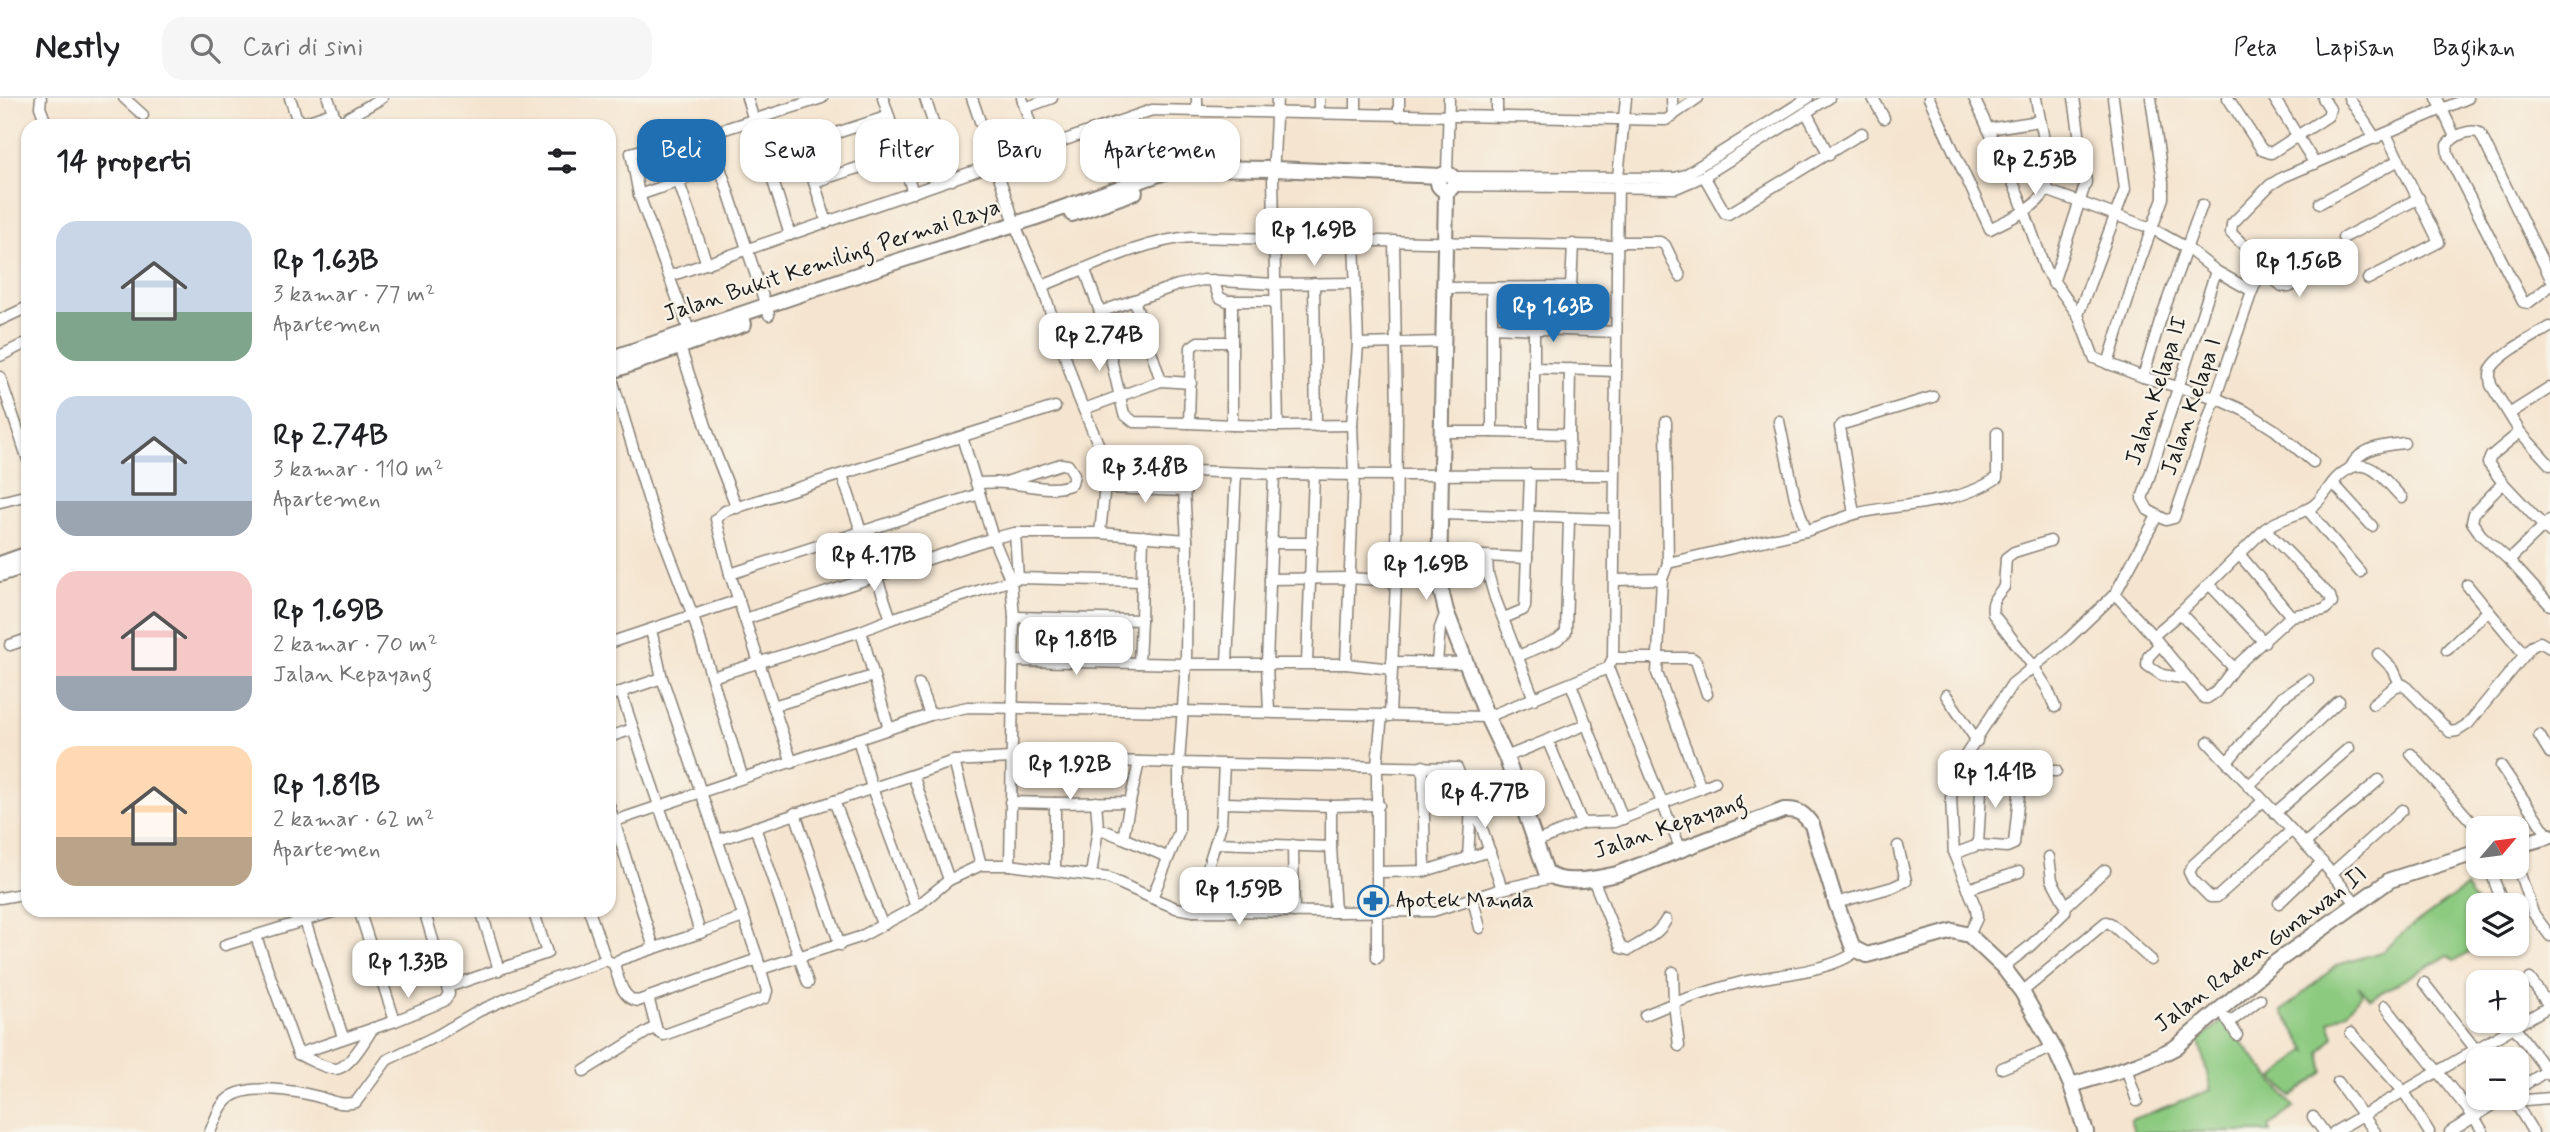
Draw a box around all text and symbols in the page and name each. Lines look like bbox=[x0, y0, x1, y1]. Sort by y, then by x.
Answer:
search box bbox=[162, 17, 652, 80]
text: Nestly bbox=[35, 26, 120, 70]
icon: search bbox=[186, 29, 224, 67]
text: Cari di sini bbox=[242, 31, 363, 65]
text: Peta bbox=[2234, 33, 2277, 64]
text: Lapisan bbox=[2315, 33, 2394, 64]
text: Bagikan bbox=[2432, 33, 2515, 64]
chip: Beli bbox=[637, 119, 726, 182]
chip: Sewa bbox=[740, 119, 841, 182]
chip: Filter bbox=[855, 119, 959, 182]
chip: Baru bbox=[973, 119, 1066, 182]
chip: Apartemen bbox=[1080, 119, 1240, 182]
pin: Rp 2.53B bbox=[1963, 138, 2107, 197]
text: 14 properti bbox=[56, 142, 190, 181]
icon: filters bbox=[543, 142, 581, 180]
text: Rp 2.53B bbox=[1993, 145, 2077, 175]
street label: Jalan Bukit Kemiling Permai Raya bbox=[660, 192, 1005, 332]
pin: Rp 1.69B bbox=[1242, 208, 1386, 268]
text: Rp 1.69B bbox=[1272, 216, 1356, 246]
pin: Rp 1.56B bbox=[2227, 240, 2371, 299]
text: Rp 1.63B bbox=[273, 241, 378, 280]
text: Rp 1.56B bbox=[2256, 247, 2342, 277]
icon: home bbox=[112, 249, 196, 333]
text: 3 kamar · 77 m² bbox=[273, 280, 435, 310]
pin: Rp 1.63B bbox=[1481, 285, 1625, 344]
text: Rp 1.63B bbox=[1513, 292, 1593, 322]
street label: Jalan Kelapa II bbox=[2119, 309, 2195, 473]
text: Apartemen bbox=[273, 310, 381, 340]
pin: Rp 2.74B bbox=[1027, 314, 1171, 373]
text: Rp 2.74B bbox=[1055, 321, 1143, 351]
street label: Jalan Kelapa I bbox=[2154, 331, 2230, 483]
text: Rp 2.74B bbox=[273, 416, 388, 455]
icon: home bbox=[112, 424, 196, 508]
pin: Rp 3.48B bbox=[1073, 446, 1217, 505]
text: Rp 3.48B bbox=[1102, 453, 1188, 483]
text: 3 kamar · 110 m² bbox=[273, 455, 444, 485]
text: Apartemen bbox=[273, 485, 381, 515]
pin: Rp 4.17B bbox=[802, 533, 946, 593]
text: Rp 4.17B bbox=[832, 541, 916, 571]
pin: Rp 1.69B bbox=[1354, 542, 1498, 602]
text: Rp 1.69B bbox=[1384, 550, 1468, 580]
text: Rp 1.69B bbox=[273, 591, 384, 630]
icon: home bbox=[112, 599, 196, 683]
pin: Rp 1.81B bbox=[1004, 618, 1148, 677]
text: Rp 1.81B bbox=[1035, 625, 1117, 655]
text: 2 kamar · 70 m² bbox=[273, 630, 438, 660]
text: Jalan Kepayang bbox=[273, 660, 432, 690]
pin: Rp 1.92B bbox=[998, 742, 1142, 802]
text: Rp 1.92B bbox=[1029, 750, 1111, 780]
pin: Rp 1.41B bbox=[1923, 750, 2067, 810]
text: Rp 1.41B bbox=[1954, 758, 2036, 788]
text: Rp 1.81B bbox=[273, 766, 380, 805]
pin: Rp 4.77B bbox=[1413, 770, 1557, 830]
icon: home bbox=[112, 774, 196, 858]
text: Rp 4.77B bbox=[1441, 778, 1529, 808]
street label: Jalan Kepayang bbox=[1590, 787, 1751, 869]
text: 2 kamar · 62 m² bbox=[273, 805, 434, 835]
north arrow bbox=[2466, 816, 2529, 878]
map controls bbox=[2466, 816, 2529, 1110]
text: Apartemen bbox=[273, 835, 381, 865]
street label: Jalan Raden Gunawan II bbox=[2149, 860, 2373, 1040]
pin: Rp 1.59B bbox=[1167, 868, 1311, 927]
text: Rp 1.59B bbox=[1196, 875, 1282, 905]
pharmacy icon: Apotek Manda bbox=[1356, 884, 1390, 918]
place label: Apotek Manda bbox=[1396, 886, 1534, 917]
button: layers bbox=[2466, 893, 2529, 956]
pin: Rp 1.33B bbox=[336, 940, 480, 1000]
text: Rp 1.33B bbox=[368, 948, 448, 978]
button: + bbox=[2466, 970, 2529, 1033]
button: − bbox=[2466, 1047, 2529, 1110]

